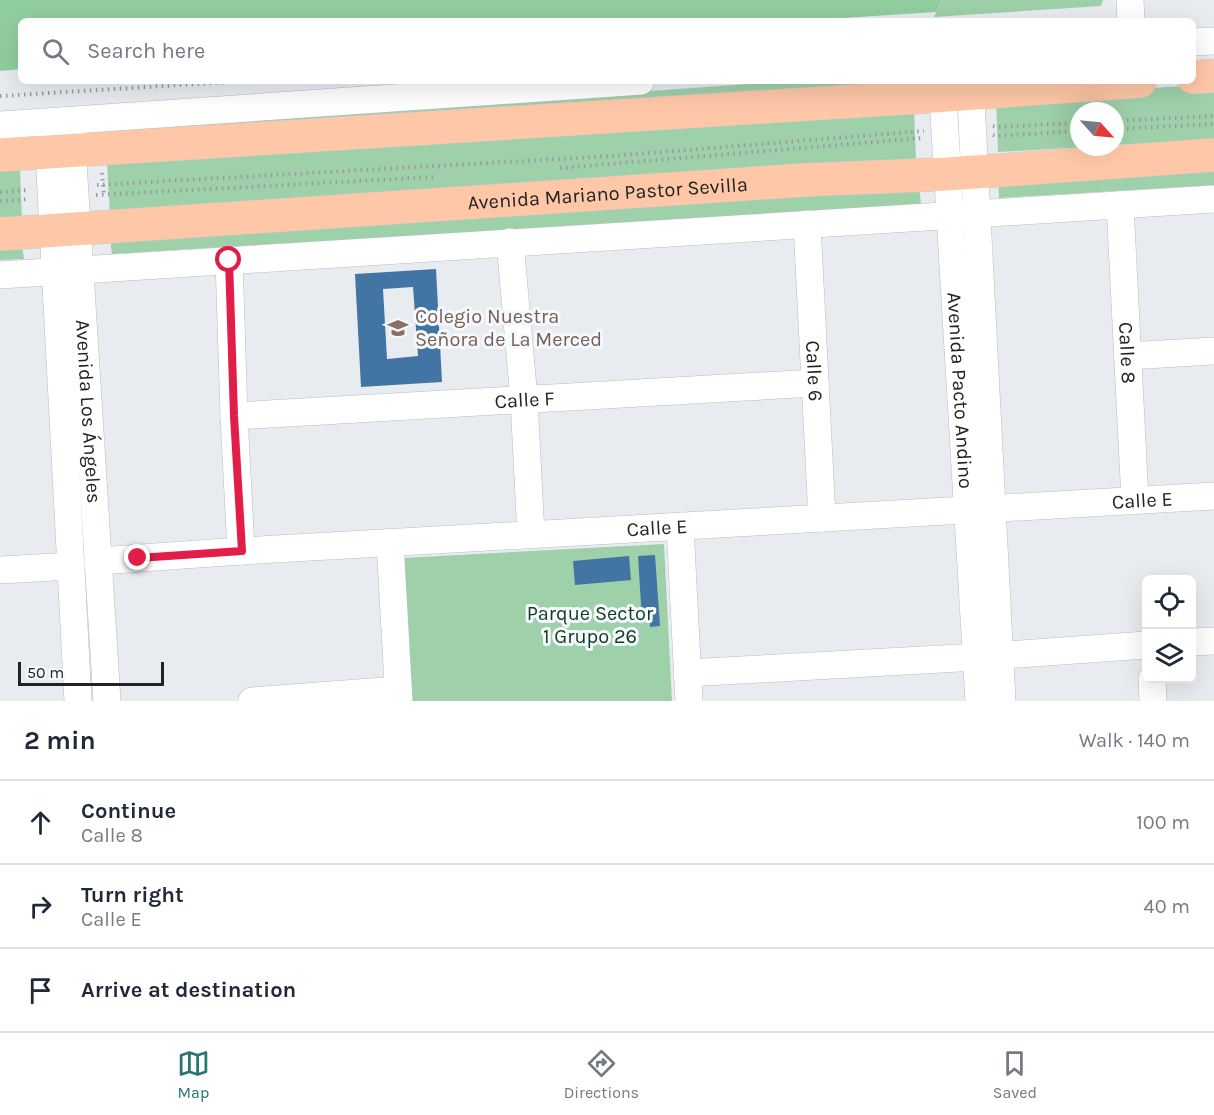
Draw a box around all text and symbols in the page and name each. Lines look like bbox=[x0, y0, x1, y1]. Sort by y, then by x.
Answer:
search box bbox=[18, 18, 1196, 84]
icon: search bbox=[39, 35, 72, 68]
text: Search here bbox=[87, 38, 205, 64]
north arrow bbox=[1070, 102, 1124, 156]
street label: Avenida Mariano Pastor Sevilla bbox=[467, 173, 748, 215]
route start bbox=[215, 246, 241, 272]
street label: Avenida Pacto Andino bbox=[943, 291, 977, 490]
place label: Colegio Nuestra Señora de La Merced bbox=[415, 305, 602, 351]
school or university icon: Colegio Nuestra Señora de La Merced bbox=[386, 316, 410, 340]
street label: Avenida Los Ángeles bbox=[71, 319, 106, 504]
street label: Calle 8 bbox=[1114, 321, 1140, 384]
street label: Calle 6 bbox=[801, 340, 827, 402]
street label: Calle F bbox=[494, 387, 555, 413]
street label: Calle E bbox=[1111, 487, 1173, 514]
street label: Calle E bbox=[626, 515, 688, 541]
route end bbox=[124, 544, 150, 570]
map controls bbox=[1142, 575, 1196, 683]
button: locate bbox=[1142, 575, 1196, 629]
park label: Parque Sector 1 Grupo 26 bbox=[527, 602, 654, 648]
button: layers bbox=[1142, 629, 1196, 683]
scale bar bbox=[18, 659, 164, 686]
text: 50 m bbox=[27, 663, 64, 682]
text: 2 min bbox=[24, 725, 96, 756]
text: Walk · 140 m bbox=[1079, 729, 1190, 752]
text: Continue bbox=[81, 798, 176, 824]
icon: ahead bbox=[24, 806, 57, 839]
text: 100 m bbox=[1136, 811, 1190, 834]
text: Calle 8 bbox=[81, 824, 143, 847]
text: Turn right bbox=[81, 882, 184, 908]
icon: right bbox=[24, 890, 57, 923]
text: 40 m bbox=[1144, 895, 1190, 918]
text: Calle E bbox=[81, 908, 142, 931]
icon: arrive bbox=[24, 974, 57, 1007]
text: Arrive at destination bbox=[81, 977, 296, 1003]
tab: Map bbox=[177, 1047, 210, 1102]
tab: Directions bbox=[564, 1047, 639, 1102]
tab: Saved bbox=[993, 1047, 1037, 1102]

